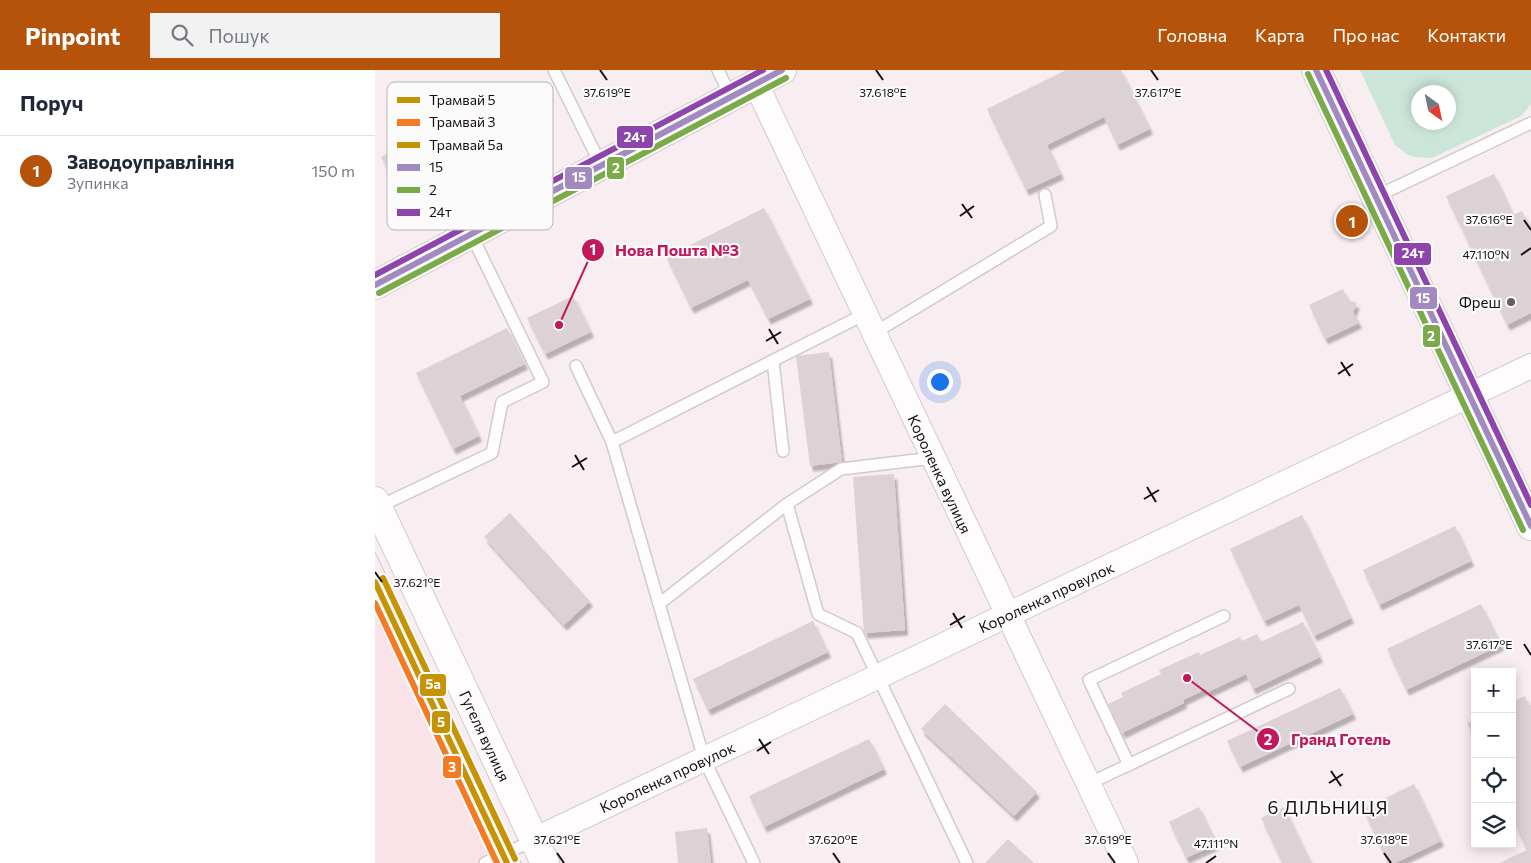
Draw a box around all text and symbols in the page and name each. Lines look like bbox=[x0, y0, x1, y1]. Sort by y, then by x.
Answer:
search box bbox=[150, 13, 500, 58]
text: Pinpoint bbox=[25, 21, 120, 50]
icon: search bbox=[168, 21, 196, 49]
text: Пошук bbox=[208, 24, 270, 47]
text: Головна bbox=[1157, 24, 1227, 46]
text: Карта bbox=[1255, 24, 1305, 46]
text: Про нас bbox=[1333, 24, 1399, 46]
text: Контакти bbox=[1427, 24, 1506, 46]
legend bbox=[387, 82, 553, 230]
text: 37.619°E bbox=[583, 85, 631, 99]
text: 37.618°E bbox=[859, 85, 907, 99]
text: 37.617°E bbox=[1135, 85, 1181, 99]
north arrow bbox=[1411, 85, 1456, 130]
text: Поруч bbox=[20, 90, 83, 115]
text: Трамвай 5 bbox=[429, 91, 496, 108]
text: Трамвай 3 bbox=[429, 113, 496, 130]
line badge: 24т bbox=[616, 125, 654, 149]
text: 24т bbox=[623, 128, 647, 145]
text: Трамвай 5а bbox=[429, 136, 503, 153]
text: Заводоуправління bbox=[67, 150, 234, 173]
line badge: 2 bbox=[606, 156, 625, 180]
text: 15 bbox=[429, 158, 443, 175]
text: 2 bbox=[612, 159, 620, 176]
text: 1 bbox=[32, 161, 40, 180]
text: 150 m bbox=[312, 161, 355, 180]
line badge: 15 bbox=[564, 166, 593, 190]
text: 15 bbox=[572, 168, 586, 185]
text: Зупинка bbox=[67, 173, 129, 192]
text: 2 bbox=[429, 181, 437, 198]
pin: 1 bbox=[1336, 202, 1368, 240]
text: 24т bbox=[429, 203, 452, 220]
text: 37.616°E bbox=[1465, 212, 1513, 226]
callout: Нова Пошта №3 bbox=[580, 235, 749, 266]
text: 1 bbox=[590, 240, 596, 258]
text: Нова Пошта №3 bbox=[615, 240, 739, 259]
line badge: 24т bbox=[1393, 242, 1432, 266]
text: 24т bbox=[1401, 244, 1425, 261]
text: 47.110°N bbox=[1462, 247, 1510, 261]
line badge: 15 bbox=[1409, 286, 1438, 310]
text: 15 bbox=[1416, 289, 1430, 306]
place label: Фреш bbox=[1459, 293, 1501, 311]
marker: Фреш bbox=[1505, 296, 1517, 308]
line badge: 2 bbox=[1422, 324, 1441, 348]
text: 2 bbox=[1427, 327, 1435, 344]
your location bbox=[927, 369, 953, 395]
street label: Короленка вулиця bbox=[905, 412, 975, 536]
street label: Короленка провулок bbox=[976, 558, 1116, 636]
text: 37.621°E bbox=[394, 575, 440, 589]
text: 37.617°E bbox=[1466, 637, 1512, 651]
map controls bbox=[1471, 668, 1516, 848]
button: + bbox=[1471, 668, 1516, 713]
line badge: 5а bbox=[419, 673, 447, 697]
text: 5а bbox=[425, 675, 441, 692]
street label: Гугеля вулиця bbox=[456, 688, 514, 784]
line badge: 5 bbox=[431, 710, 451, 734]
text: 5 bbox=[437, 713, 445, 730]
button: − bbox=[1471, 713, 1516, 758]
callout: Гранд Готель bbox=[1256, 724, 1401, 755]
text: Гранд Готель bbox=[1291, 729, 1391, 748]
text: 2 bbox=[1264, 730, 1272, 748]
street label: Короленка провулок bbox=[597, 738, 737, 816]
line badge: 3 bbox=[442, 755, 462, 779]
text: 3 bbox=[448, 758, 456, 775]
button: locate bbox=[1471, 758, 1516, 803]
district label: 6 ДІЛЬНИЦЯ bbox=[1267, 796, 1389, 818]
button: layers bbox=[1471, 803, 1516, 848]
text: 37.621°E bbox=[534, 832, 580, 846]
text: 37.620°E bbox=[808, 832, 858, 846]
text: 37.619°E bbox=[1084, 832, 1132, 846]
text: 37.618°E bbox=[1360, 832, 1408, 846]
text: 47.111°N bbox=[1194, 836, 1238, 850]

